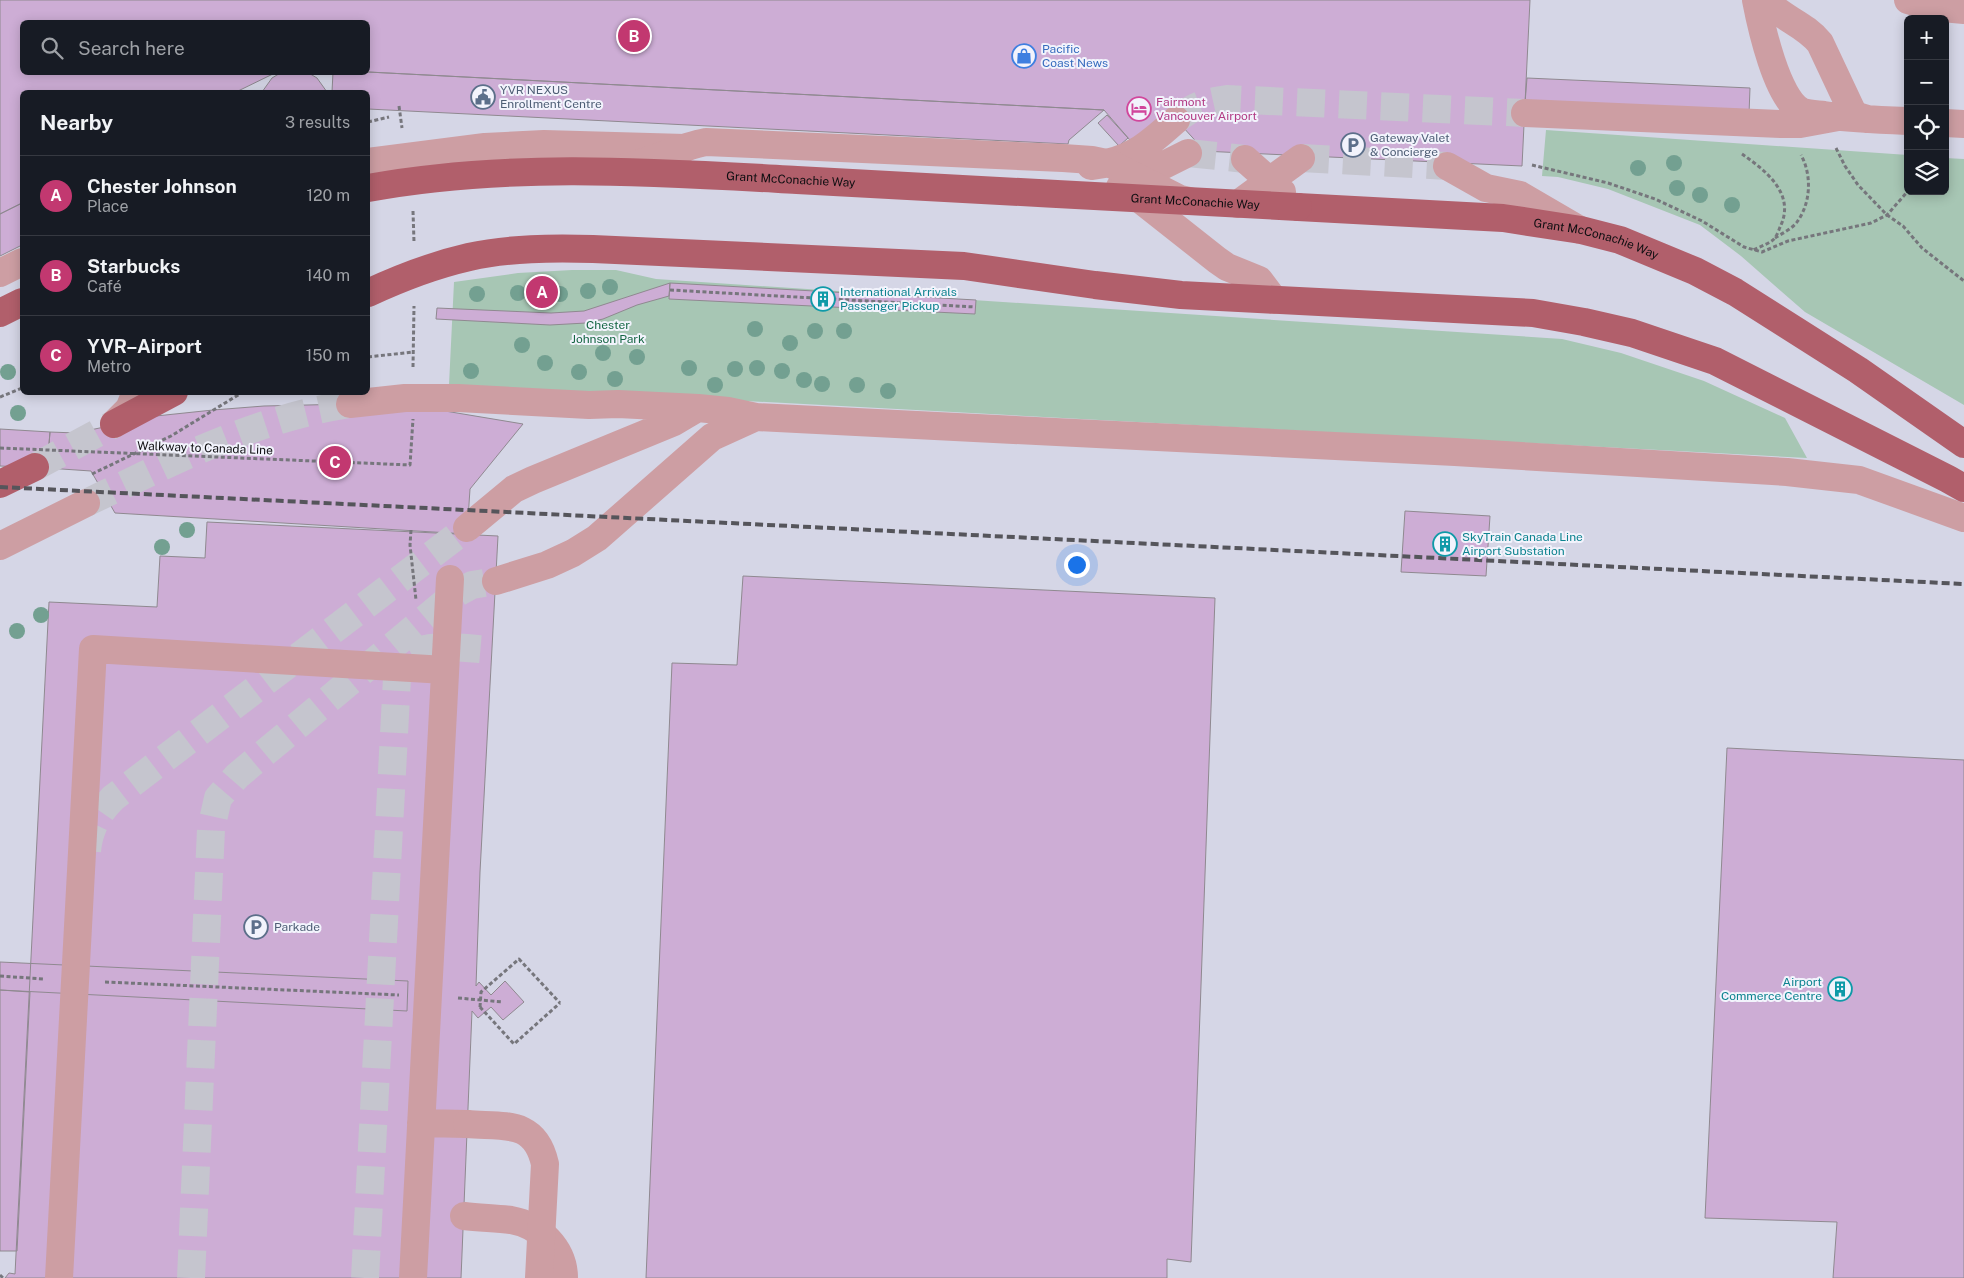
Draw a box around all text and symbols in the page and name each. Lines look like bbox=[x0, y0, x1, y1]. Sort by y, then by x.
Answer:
map controls bbox=[1904, 15, 1949, 195]
button: + bbox=[1904, 15, 1949, 60]
pin: B bbox=[618, 17, 650, 55]
search box bbox=[20, 20, 370, 75]
icon: search bbox=[38, 34, 66, 62]
text: Search here bbox=[78, 37, 185, 59]
place label: Pacific Coast News bbox=[1042, 42, 1108, 70]
shop icon: Pacific Coast News bbox=[1011, 43, 1037, 69]
button: − bbox=[1904, 60, 1949, 105]
place label: YVR NEXUS Enrollment Centre bbox=[500, 83, 602, 111]
public building icon: YVR NEXUS Enrollment Centre bbox=[470, 84, 496, 110]
place label: Fairmont Vancouver Airport bbox=[1156, 95, 1257, 123]
hotel icon: Fairmont Vancouver Airport bbox=[1126, 96, 1152, 122]
button: locate bbox=[1904, 105, 1949, 150]
text: Nearby bbox=[40, 110, 113, 135]
text: 3 results bbox=[285, 113, 350, 132]
place label: Gateway Valet & Concierge bbox=[1370, 131, 1450, 159]
parking icon: Gateway Valet & Concierge bbox=[1340, 132, 1366, 158]
button: layers bbox=[1904, 150, 1949, 195]
street label: Grant McConachie Way bbox=[726, 169, 856, 190]
text: Chester Johnson bbox=[87, 175, 237, 197]
text: A bbox=[50, 186, 62, 205]
text: 120 m bbox=[306, 186, 350, 205]
street label: Grant McConachie Way bbox=[1130, 191, 1261, 212]
text: Place bbox=[87, 197, 129, 216]
street label: Grant McConachie Way bbox=[1533, 216, 1661, 262]
text: Starbucks bbox=[87, 255, 180, 277]
text: B bbox=[51, 266, 61, 285]
text: 140 m bbox=[306, 266, 350, 285]
pin: A bbox=[526, 273, 558, 311]
text: Café bbox=[87, 277, 122, 296]
place label: International Arrivals Passenger Pickup bbox=[840, 285, 957, 313]
building icon: International Arrivals Passenger Pickup bbox=[810, 286, 836, 312]
park label: Chester Johnson Park bbox=[571, 318, 645, 346]
text: YVR–Airport bbox=[87, 335, 202, 357]
text: C bbox=[50, 346, 62, 365]
text: 150 m bbox=[306, 346, 350, 365]
text: Metro bbox=[87, 357, 131, 376]
street label: Walkway to Canada Line bbox=[137, 439, 273, 457]
pin: C bbox=[319, 443, 351, 481]
place label: SkyTrain Canada Line Airport Substation bbox=[1462, 530, 1583, 558]
building icon: SkyTrain Canada Line Airport Substation bbox=[1432, 531, 1458, 557]
your location bbox=[1064, 552, 1090, 578]
parking icon: Parkade bbox=[243, 914, 269, 940]
place label: Parkade bbox=[274, 920, 320, 934]
place label: Airport Commerce Centre bbox=[1721, 975, 1822, 1003]
building icon: Airport Commerce Centre bbox=[1827, 976, 1853, 1002]

